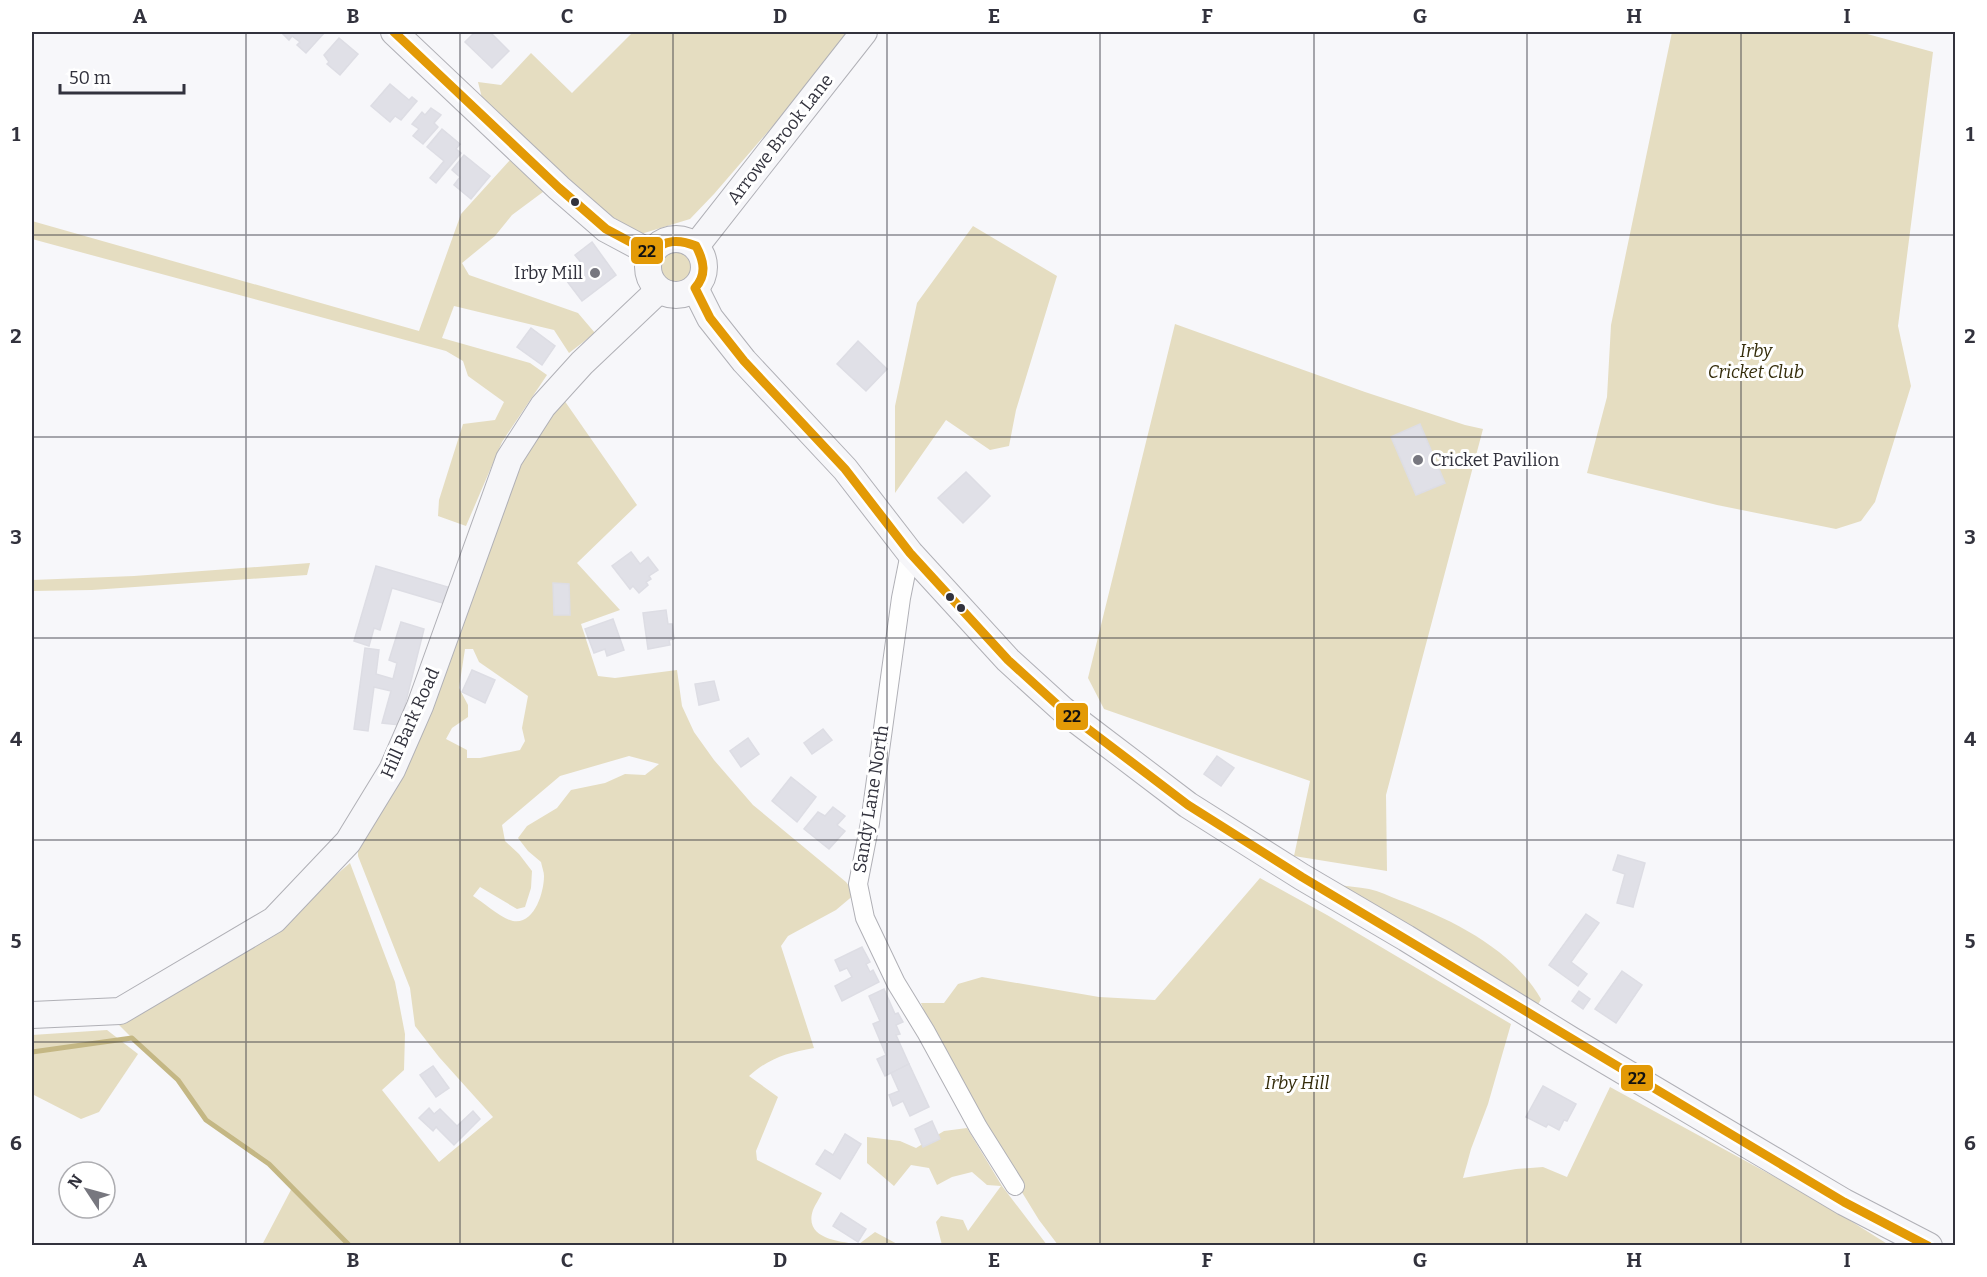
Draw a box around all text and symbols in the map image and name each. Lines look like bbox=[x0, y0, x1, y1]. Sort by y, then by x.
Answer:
text: A bbox=[133, 4, 148, 28]
text: B bbox=[347, 4, 360, 28]
text: C bbox=[561, 4, 573, 28]
text: D bbox=[773, 4, 787, 28]
text: E bbox=[988, 4, 1000, 28]
text: F bbox=[1201, 4, 1213, 28]
text: G bbox=[1413, 4, 1427, 28]
text: H bbox=[1626, 4, 1642, 28]
text: I bbox=[1843, 4, 1851, 28]
scale bar bbox=[60, 57, 184, 95]
text: 50 m bbox=[69, 67, 111, 89]
street label: Arrowe Brook Lane bbox=[722, 69, 838, 209]
text: 1 bbox=[12, 122, 21, 146]
text: 1 bbox=[1966, 122, 1975, 146]
unlabelled marker bbox=[569, 196, 581, 208]
line badge: 22 bbox=[630, 236, 664, 265]
text: 22 bbox=[638, 242, 656, 261]
place label: Irby Mill bbox=[514, 262, 583, 284]
marker: Irby Mill bbox=[588, 266, 602, 280]
text: 2 bbox=[10, 324, 22, 348]
text: 2 bbox=[1964, 324, 1976, 348]
park label: Irby Cricket Club bbox=[1708, 340, 1804, 383]
place label: Cricket Pavilion bbox=[1430, 449, 1560, 471]
marker: Cricket Pavilion bbox=[1411, 453, 1425, 467]
text: 3 bbox=[10, 525, 22, 549]
text: 3 bbox=[1964, 525, 1976, 549]
unlabelled marker bbox=[944, 591, 956, 603]
unlabelled marker bbox=[955, 602, 967, 614]
street label: Hill Bark Road bbox=[376, 664, 444, 782]
line badge: 22 bbox=[1055, 702, 1089, 731]
text: 22 bbox=[1063, 707, 1081, 726]
street label: Sandy Lane North bbox=[848, 724, 894, 874]
text: 4 bbox=[10, 727, 22, 751]
text: 4 bbox=[1964, 727, 1976, 751]
text: 5 bbox=[11, 929, 22, 953]
text: 5 bbox=[1965, 929, 1976, 953]
line badge: 22 bbox=[1620, 1064, 1654, 1092]
text: 22 bbox=[1628, 1069, 1646, 1088]
park label: Irby Hill bbox=[1265, 1072, 1329, 1094]
text: 6 bbox=[10, 1131, 22, 1155]
text: 6 bbox=[1964, 1131, 1976, 1155]
north arrow bbox=[57, 1160, 117, 1220]
text: N bbox=[64, 1171, 87, 1192]
text: A bbox=[133, 1248, 148, 1272]
text: B bbox=[347, 1248, 360, 1272]
text: C bbox=[561, 1248, 573, 1272]
text: D bbox=[773, 1248, 787, 1272]
text: E bbox=[988, 1248, 1000, 1272]
text: F bbox=[1201, 1248, 1213, 1272]
text: G bbox=[1413, 1248, 1427, 1272]
text: H bbox=[1626, 1248, 1642, 1272]
text: I bbox=[1843, 1248, 1851, 1272]

